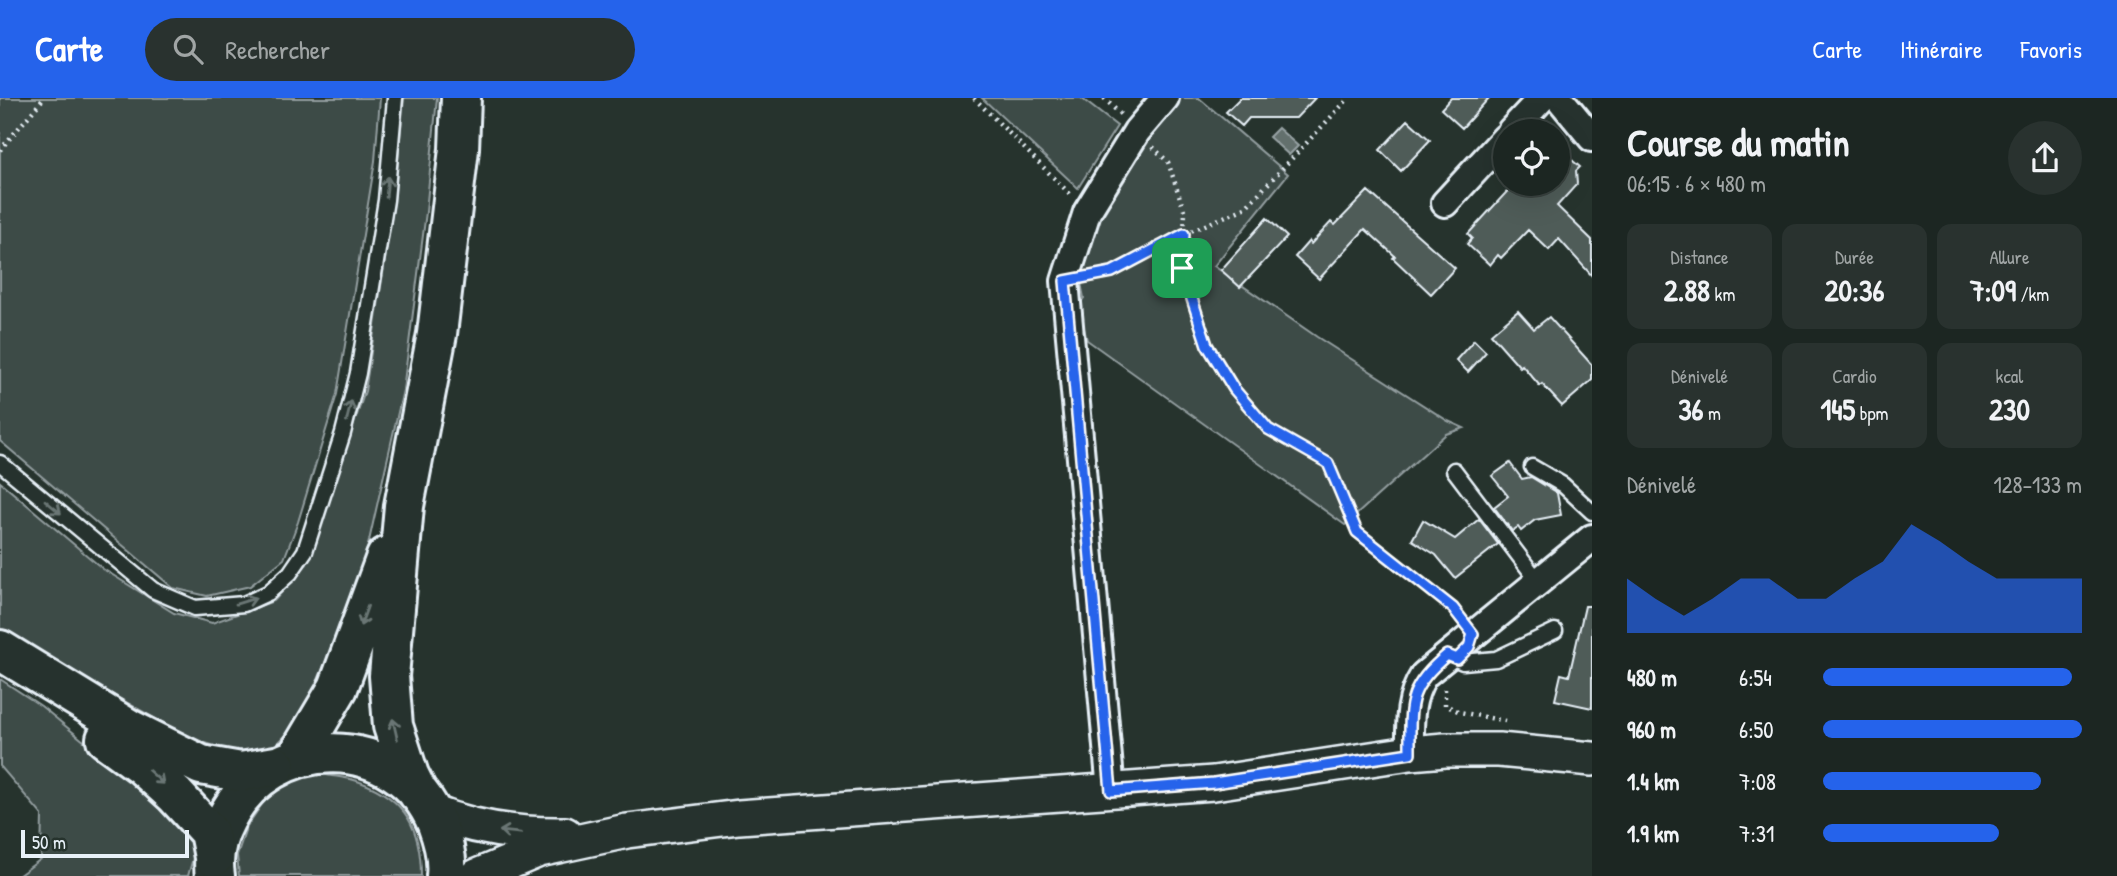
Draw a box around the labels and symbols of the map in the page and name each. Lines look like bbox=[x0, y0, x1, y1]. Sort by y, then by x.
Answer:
one-way arrow bbox=[381, 176, 394, 198]
pin bbox=[1152, 238, 1212, 298]
one-way arrow bbox=[343, 400, 356, 423]
one-way arrow bbox=[43, 499, 61, 515]
one-way arrow bbox=[234, 594, 256, 607]
one-way arrow bbox=[357, 604, 369, 626]
one-way arrow bbox=[388, 718, 402, 741]
one-way arrow bbox=[147, 769, 164, 786]
one-way arrow bbox=[499, 825, 521, 838]
scale bar bbox=[21, 827, 189, 859]

